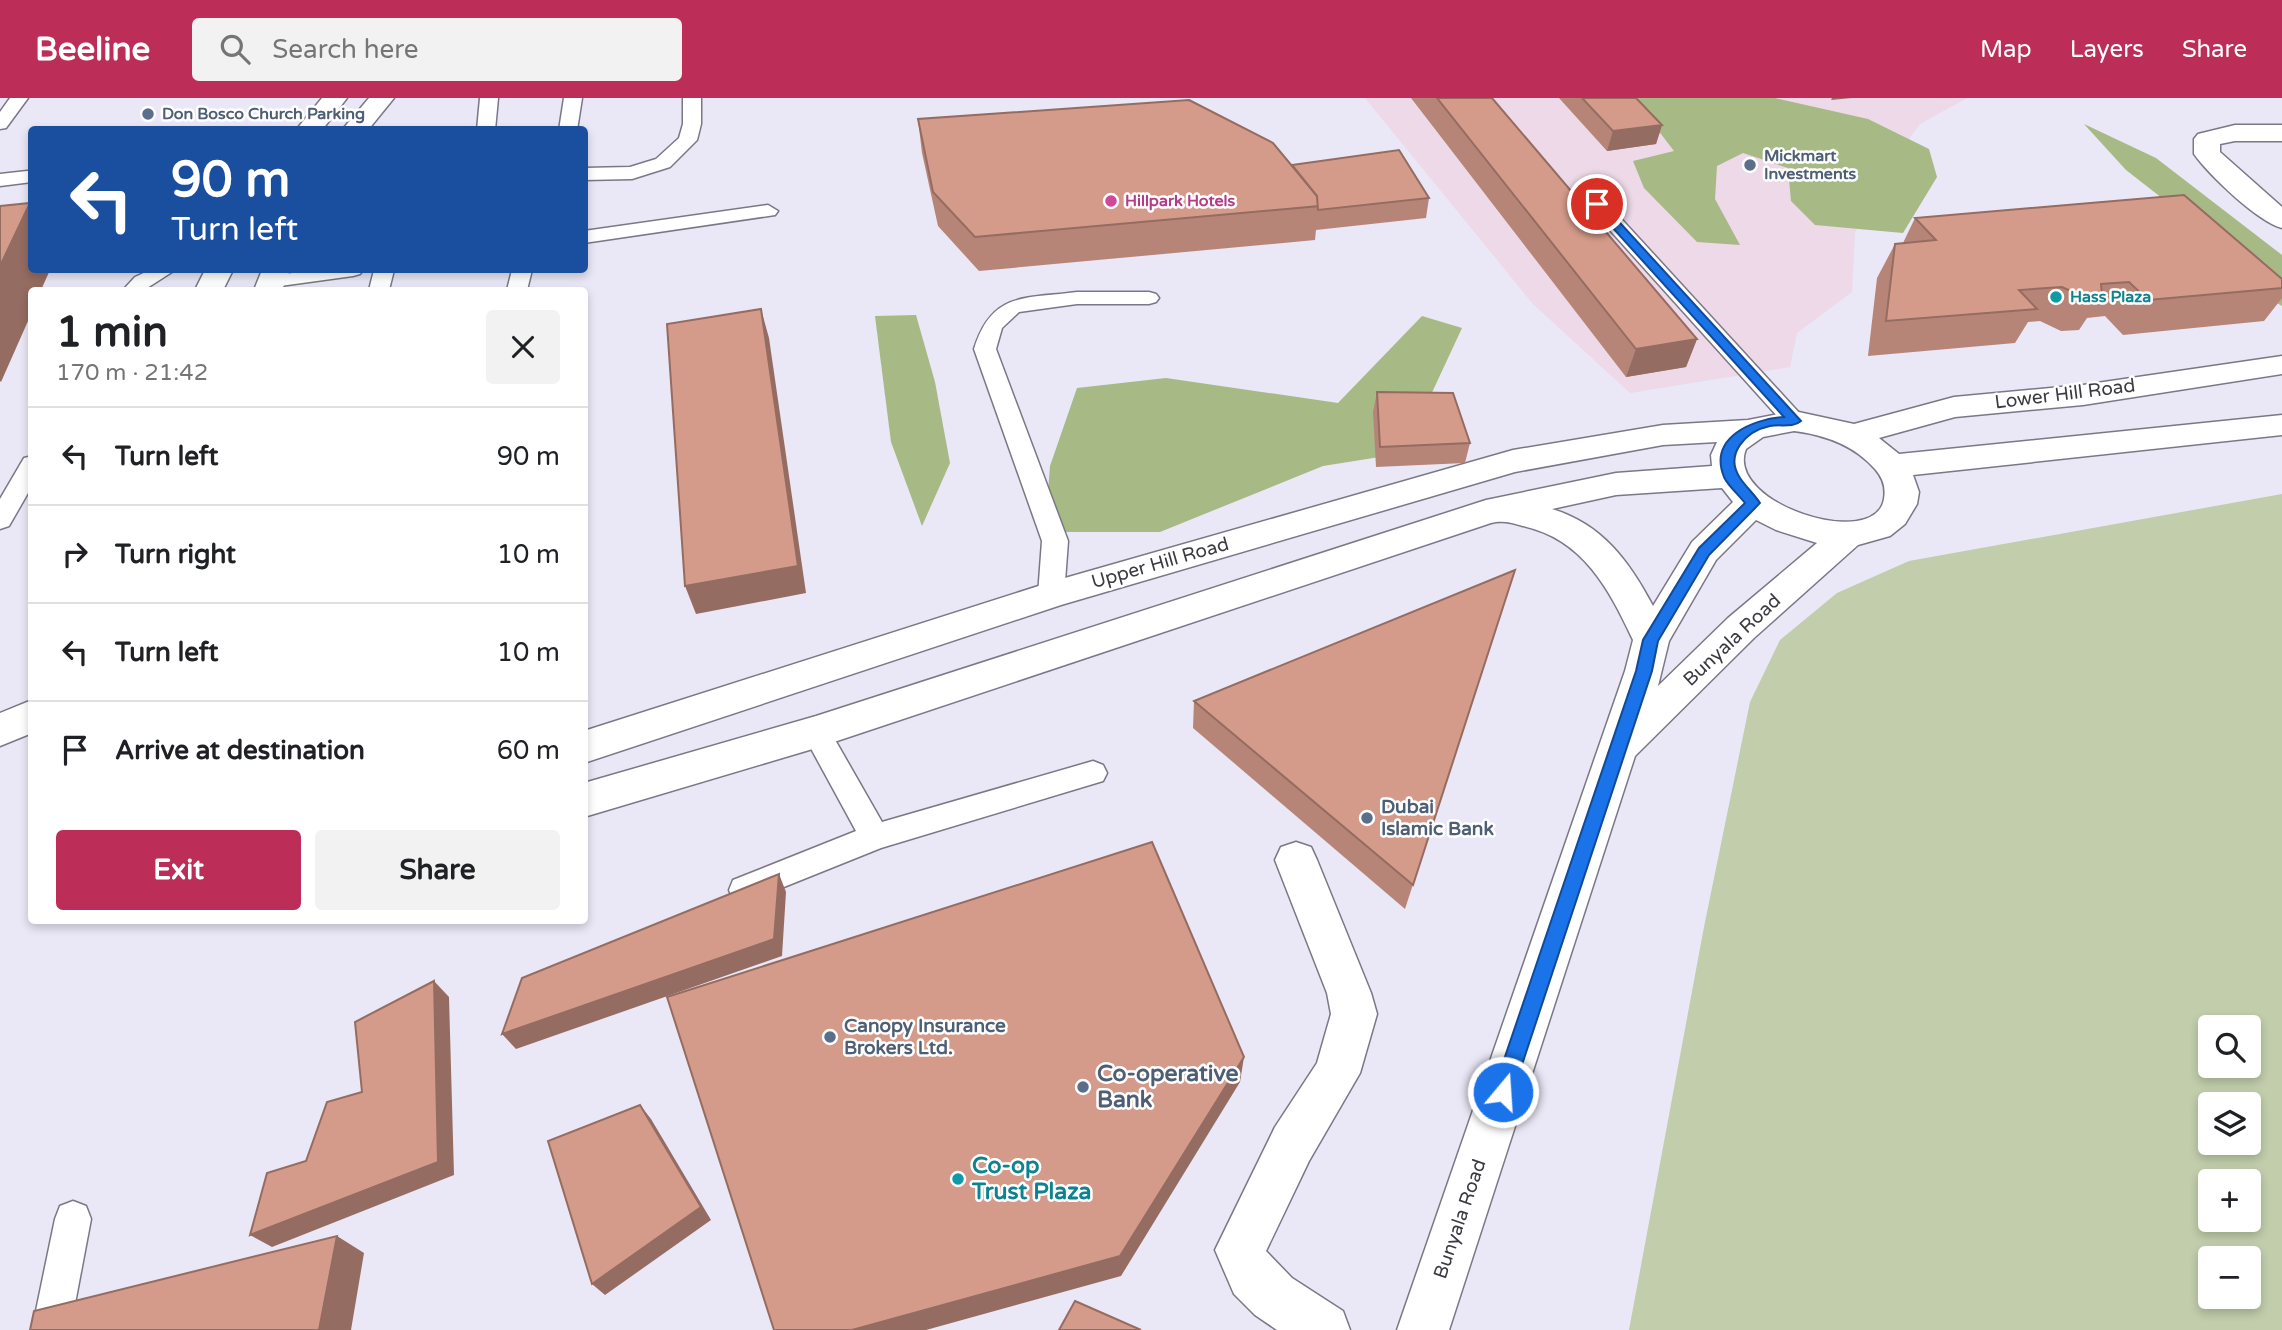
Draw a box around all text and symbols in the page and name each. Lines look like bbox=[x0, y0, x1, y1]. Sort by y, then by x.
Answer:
search box bbox=[192, 18, 682, 81]
text: Beeline bbox=[35, 30, 150, 69]
icon: search bbox=[216, 30, 254, 68]
text: Search here bbox=[272, 34, 418, 65]
text: Map bbox=[1980, 35, 2032, 64]
text: Layers bbox=[2070, 35, 2144, 64]
text: Share bbox=[2182, 35, 2247, 64]
place label: Don Bosco Church Parking bbox=[162, 104, 365, 124]
marker: Don Bosco Church Parking bbox=[140, 106, 156, 122]
place label: Mickmart Investments bbox=[1764, 146, 1857, 184]
text: 90 m bbox=[171, 151, 290, 210]
icon: left bbox=[56, 154, 147, 245]
marker: Mickmart Investments bbox=[1742, 157, 1758, 173]
pin bbox=[1567, 174, 1627, 234]
icon: arrive bbox=[1578, 185, 1616, 223]
place label: Hillpark Hotels bbox=[1125, 191, 1236, 211]
marker: Hillpark Hotels bbox=[1103, 193, 1119, 209]
text: Turn left bbox=[171, 211, 298, 249]
place label: Hass Plaza bbox=[2070, 287, 2151, 307]
marker: Hass Plaza bbox=[2048, 289, 2064, 305]
text: 1 min bbox=[56, 307, 168, 358]
button: close bbox=[486, 310, 560, 384]
text: 170 m · 21:42 bbox=[56, 359, 208, 387]
street label: Lower Hill Road bbox=[1994, 374, 2136, 414]
icon: left bbox=[56, 437, 94, 475]
text: Turn left bbox=[115, 441, 218, 472]
text: 90 m bbox=[497, 441, 560, 472]
street label: Upper Hill Road bbox=[1089, 533, 1231, 593]
icon: right bbox=[56, 535, 94, 573]
text: Turn right bbox=[115, 539, 236, 570]
text: 10 m bbox=[497, 539, 560, 570]
street label: Bunyala Road bbox=[1679, 589, 1785, 691]
icon: left bbox=[56, 633, 94, 671]
text: Turn left bbox=[115, 637, 218, 668]
text: 10 m bbox=[497, 637, 560, 668]
icon: arrive bbox=[56, 731, 94, 769]
text: Arrive at destination bbox=[115, 735, 365, 766]
text: 60 m bbox=[497, 735, 560, 766]
place label: Dubai Islamic Bank bbox=[1381, 796, 1494, 840]
marker: Dubai Islamic Bank bbox=[1359, 810, 1375, 826]
button: Exit bbox=[56, 830, 301, 910]
button: Share bbox=[315, 830, 560, 910]
place label: Canopy Insurance Brokers Ltd. bbox=[844, 1015, 1006, 1059]
map controls bbox=[2198, 1015, 2261, 1309]
button: search bbox=[2198, 1015, 2261, 1078]
marker: Canopy Insurance Brokers Ltd. bbox=[822, 1029, 838, 1045]
position arrow bbox=[1466, 1055, 1540, 1129]
place label: Co-operative Bank bbox=[1097, 1060, 1239, 1114]
marker: Co-operative Bank bbox=[1075, 1079, 1091, 1095]
button: layers bbox=[2198, 1092, 2261, 1155]
place label: Co-op Trust Plaza bbox=[971, 1152, 1092, 1206]
street label: Bunyala Road bbox=[1429, 1156, 1491, 1282]
button: + bbox=[2198, 1169, 2261, 1232]
marker: Co-op Trust Plaza bbox=[950, 1171, 966, 1187]
button: − bbox=[2198, 1246, 2261, 1309]

